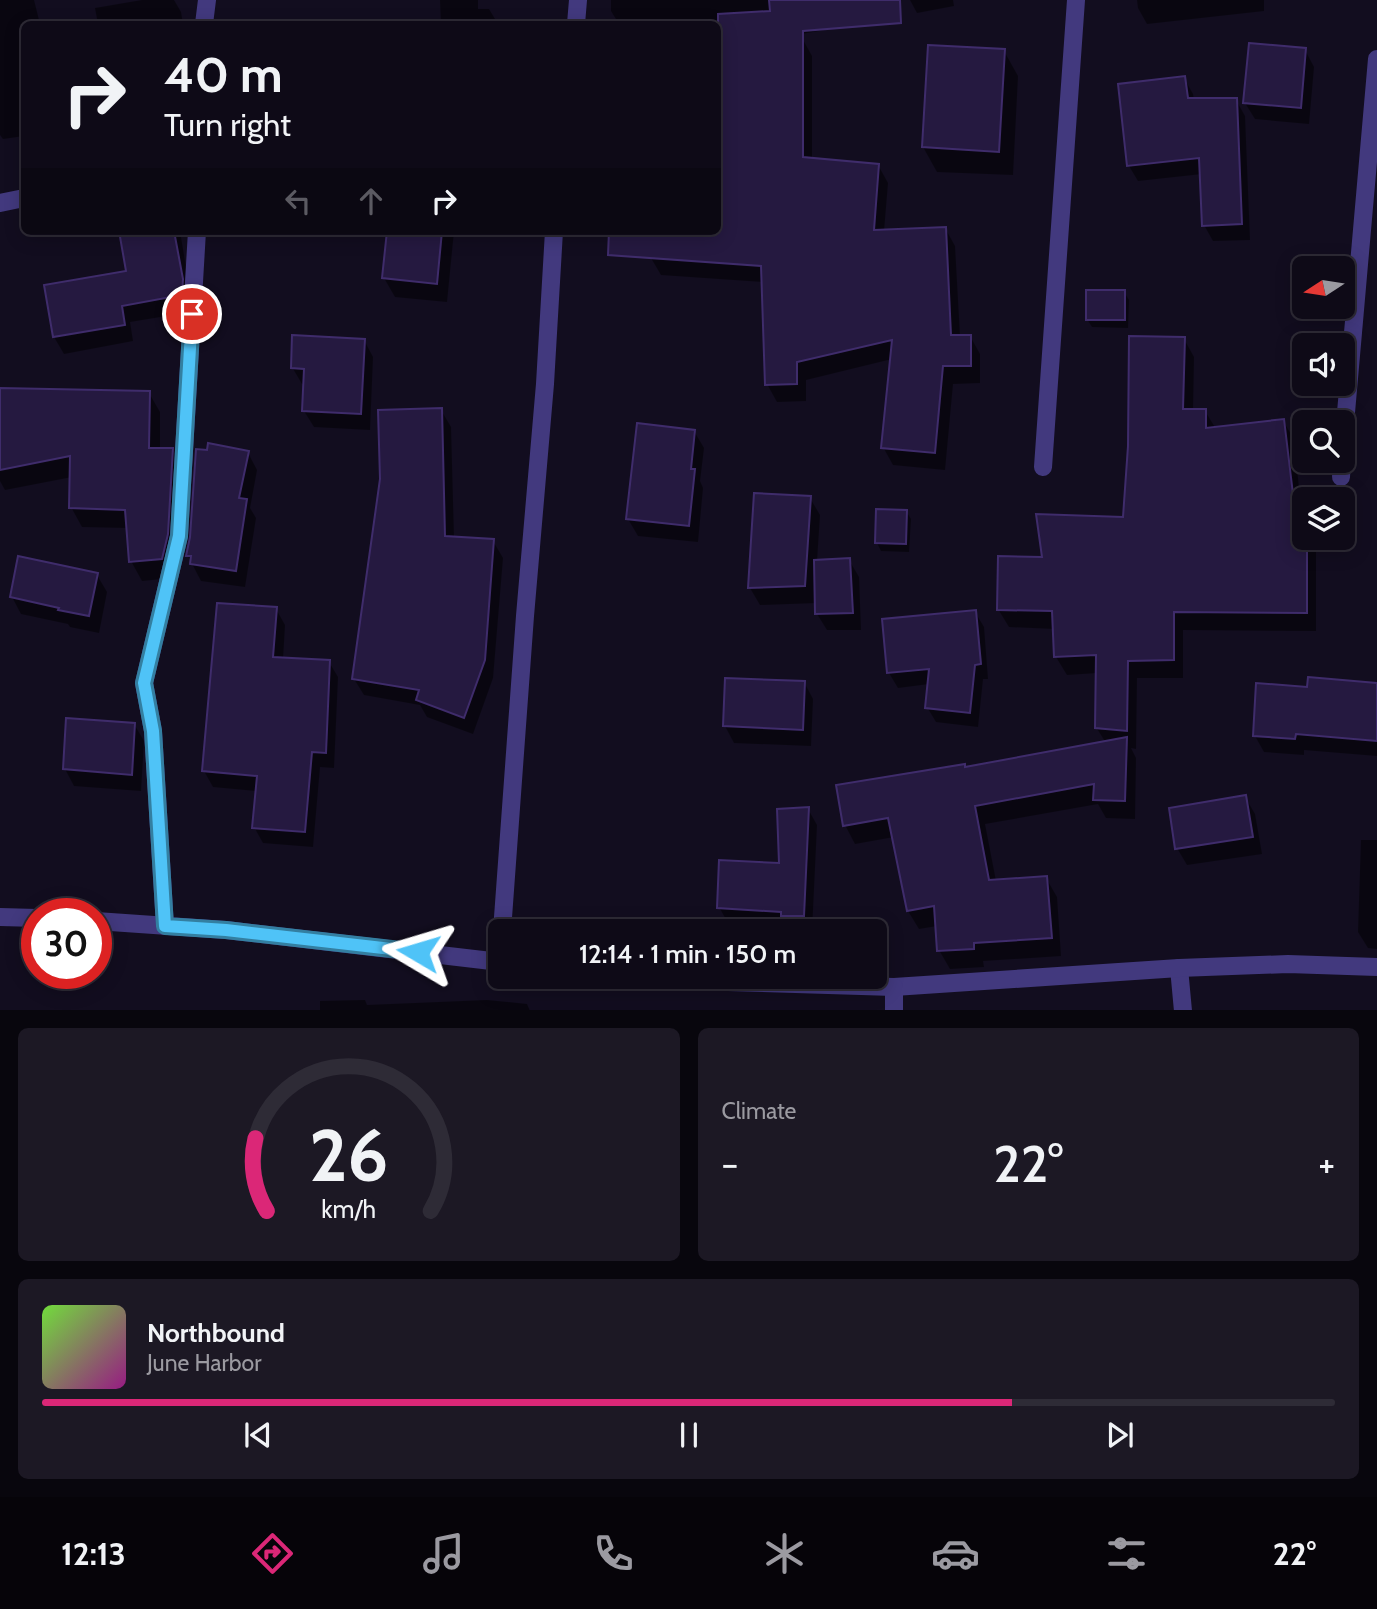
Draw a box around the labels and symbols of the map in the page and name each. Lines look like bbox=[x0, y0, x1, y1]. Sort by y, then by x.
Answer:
north arrow bbox=[1292, 256, 1354, 318]
pin bbox=[162, 284, 222, 344]
speed limit sign: 30 bbox=[21, 898, 112, 989]
position arrow bbox=[381, 915, 455, 989]

